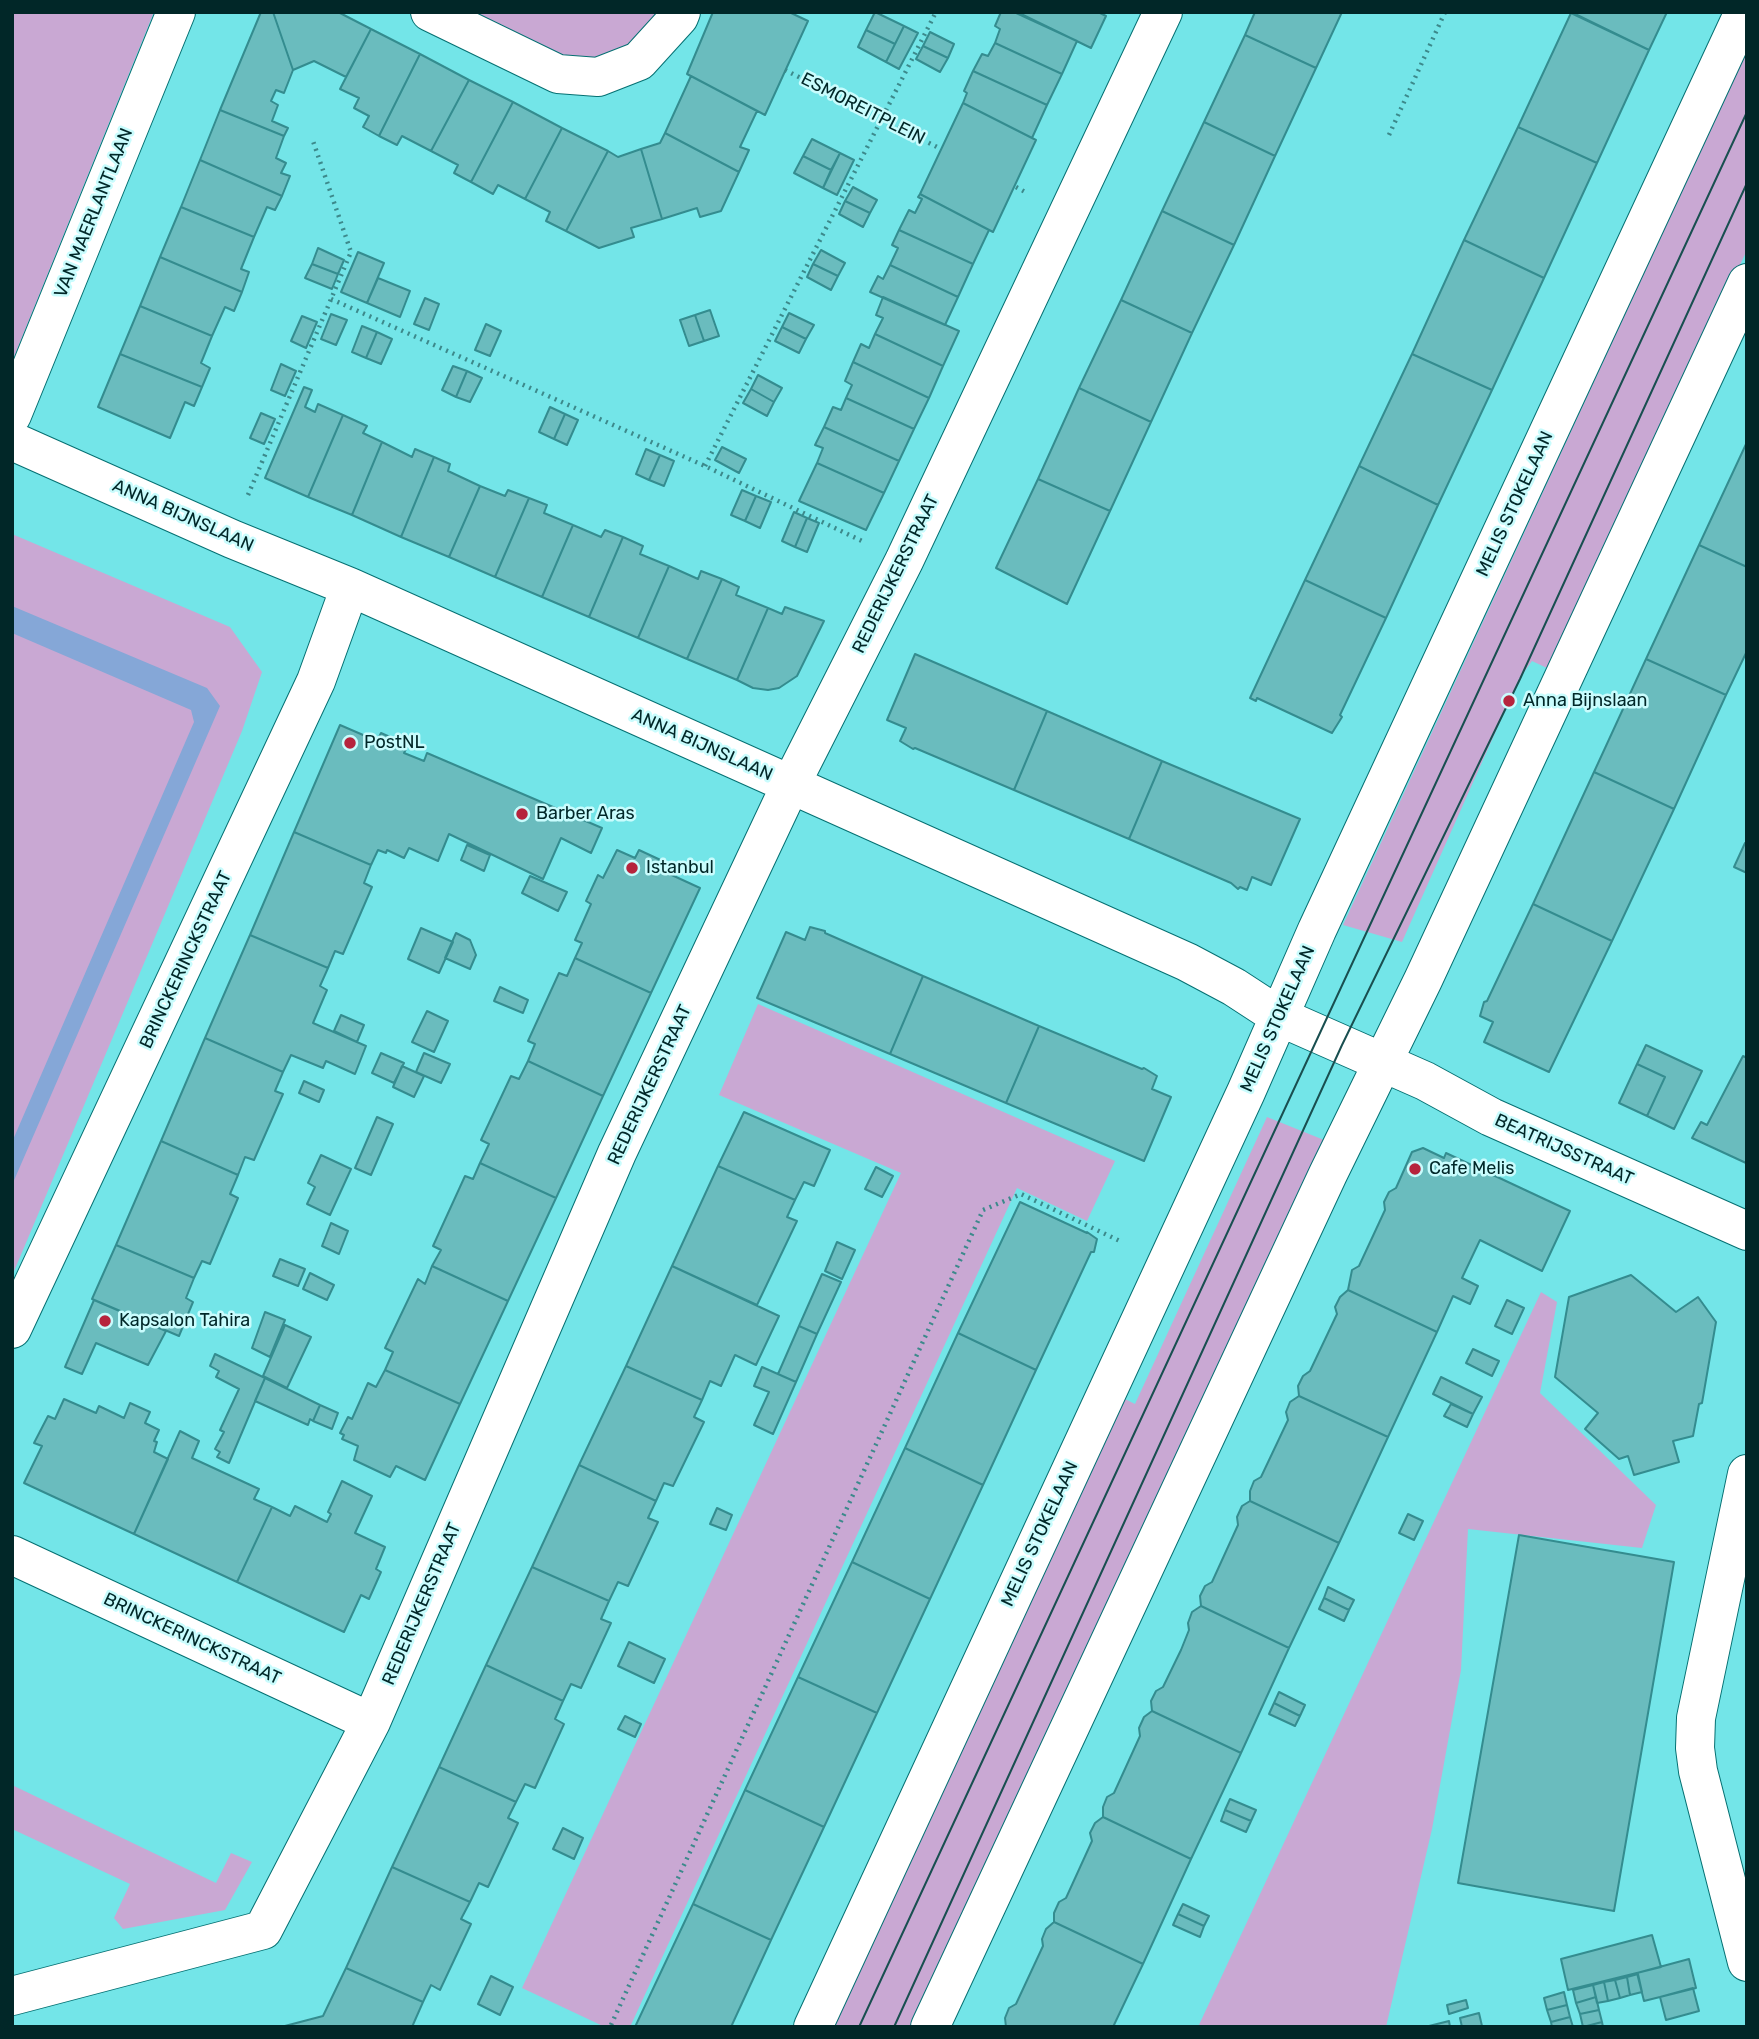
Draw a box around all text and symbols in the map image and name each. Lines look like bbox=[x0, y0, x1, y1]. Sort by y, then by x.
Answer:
street label: ESMOREITPLEIN bbox=[797, 68, 929, 150]
street label: VAN MAERLANTLAAN bbox=[50, 125, 138, 301]
street label: MELIS STOKELAAN bbox=[1472, 428, 1558, 580]
street label: ANNA BIJNSLAAN bbox=[109, 475, 257, 557]
street label: REDERIJKERSTRAAT bbox=[848, 491, 944, 657]
place label: Anna Bijnslaan bbox=[1523, 690, 1647, 712]
marker: Anna Bijnslaan bbox=[1501, 693, 1517, 709]
street label: ANNA BIJNSLAAN bbox=[628, 704, 776, 786]
place label: PostNL bbox=[364, 732, 425, 754]
marker: PostNL bbox=[342, 735, 358, 751]
place label: Barber Aras bbox=[536, 803, 635, 825]
marker: Barber Aras bbox=[514, 806, 530, 822]
place label: Istanbul bbox=[646, 857, 714, 879]
marker: Istanbul bbox=[624, 860, 640, 876]
street label: BRINCKERINCKSTRAAT bbox=[135, 868, 237, 1052]
street label: MELIS STOKELAAN bbox=[1236, 943, 1320, 1095]
street label: REDERIJKERSTRAAT bbox=[603, 1002, 697, 1168]
street label: BEATRIJSSTRAAT bbox=[1491, 1110, 1637, 1190]
place label: Cafe Melis bbox=[1429, 1158, 1514, 1180]
marker: Cafe Melis bbox=[1407, 1161, 1423, 1177]
place label: Kapsalon Tahira bbox=[119, 1310, 250, 1332]
marker: Kapsalon Tahira bbox=[97, 1313, 113, 1329]
street label: MELIS STOKELAAN bbox=[997, 1458, 1083, 1610]
street label: REDERIJKERSTRAAT bbox=[378, 1520, 466, 1688]
street label: BRINCKERINCKSTRAAT bbox=[100, 1588, 284, 1690]

